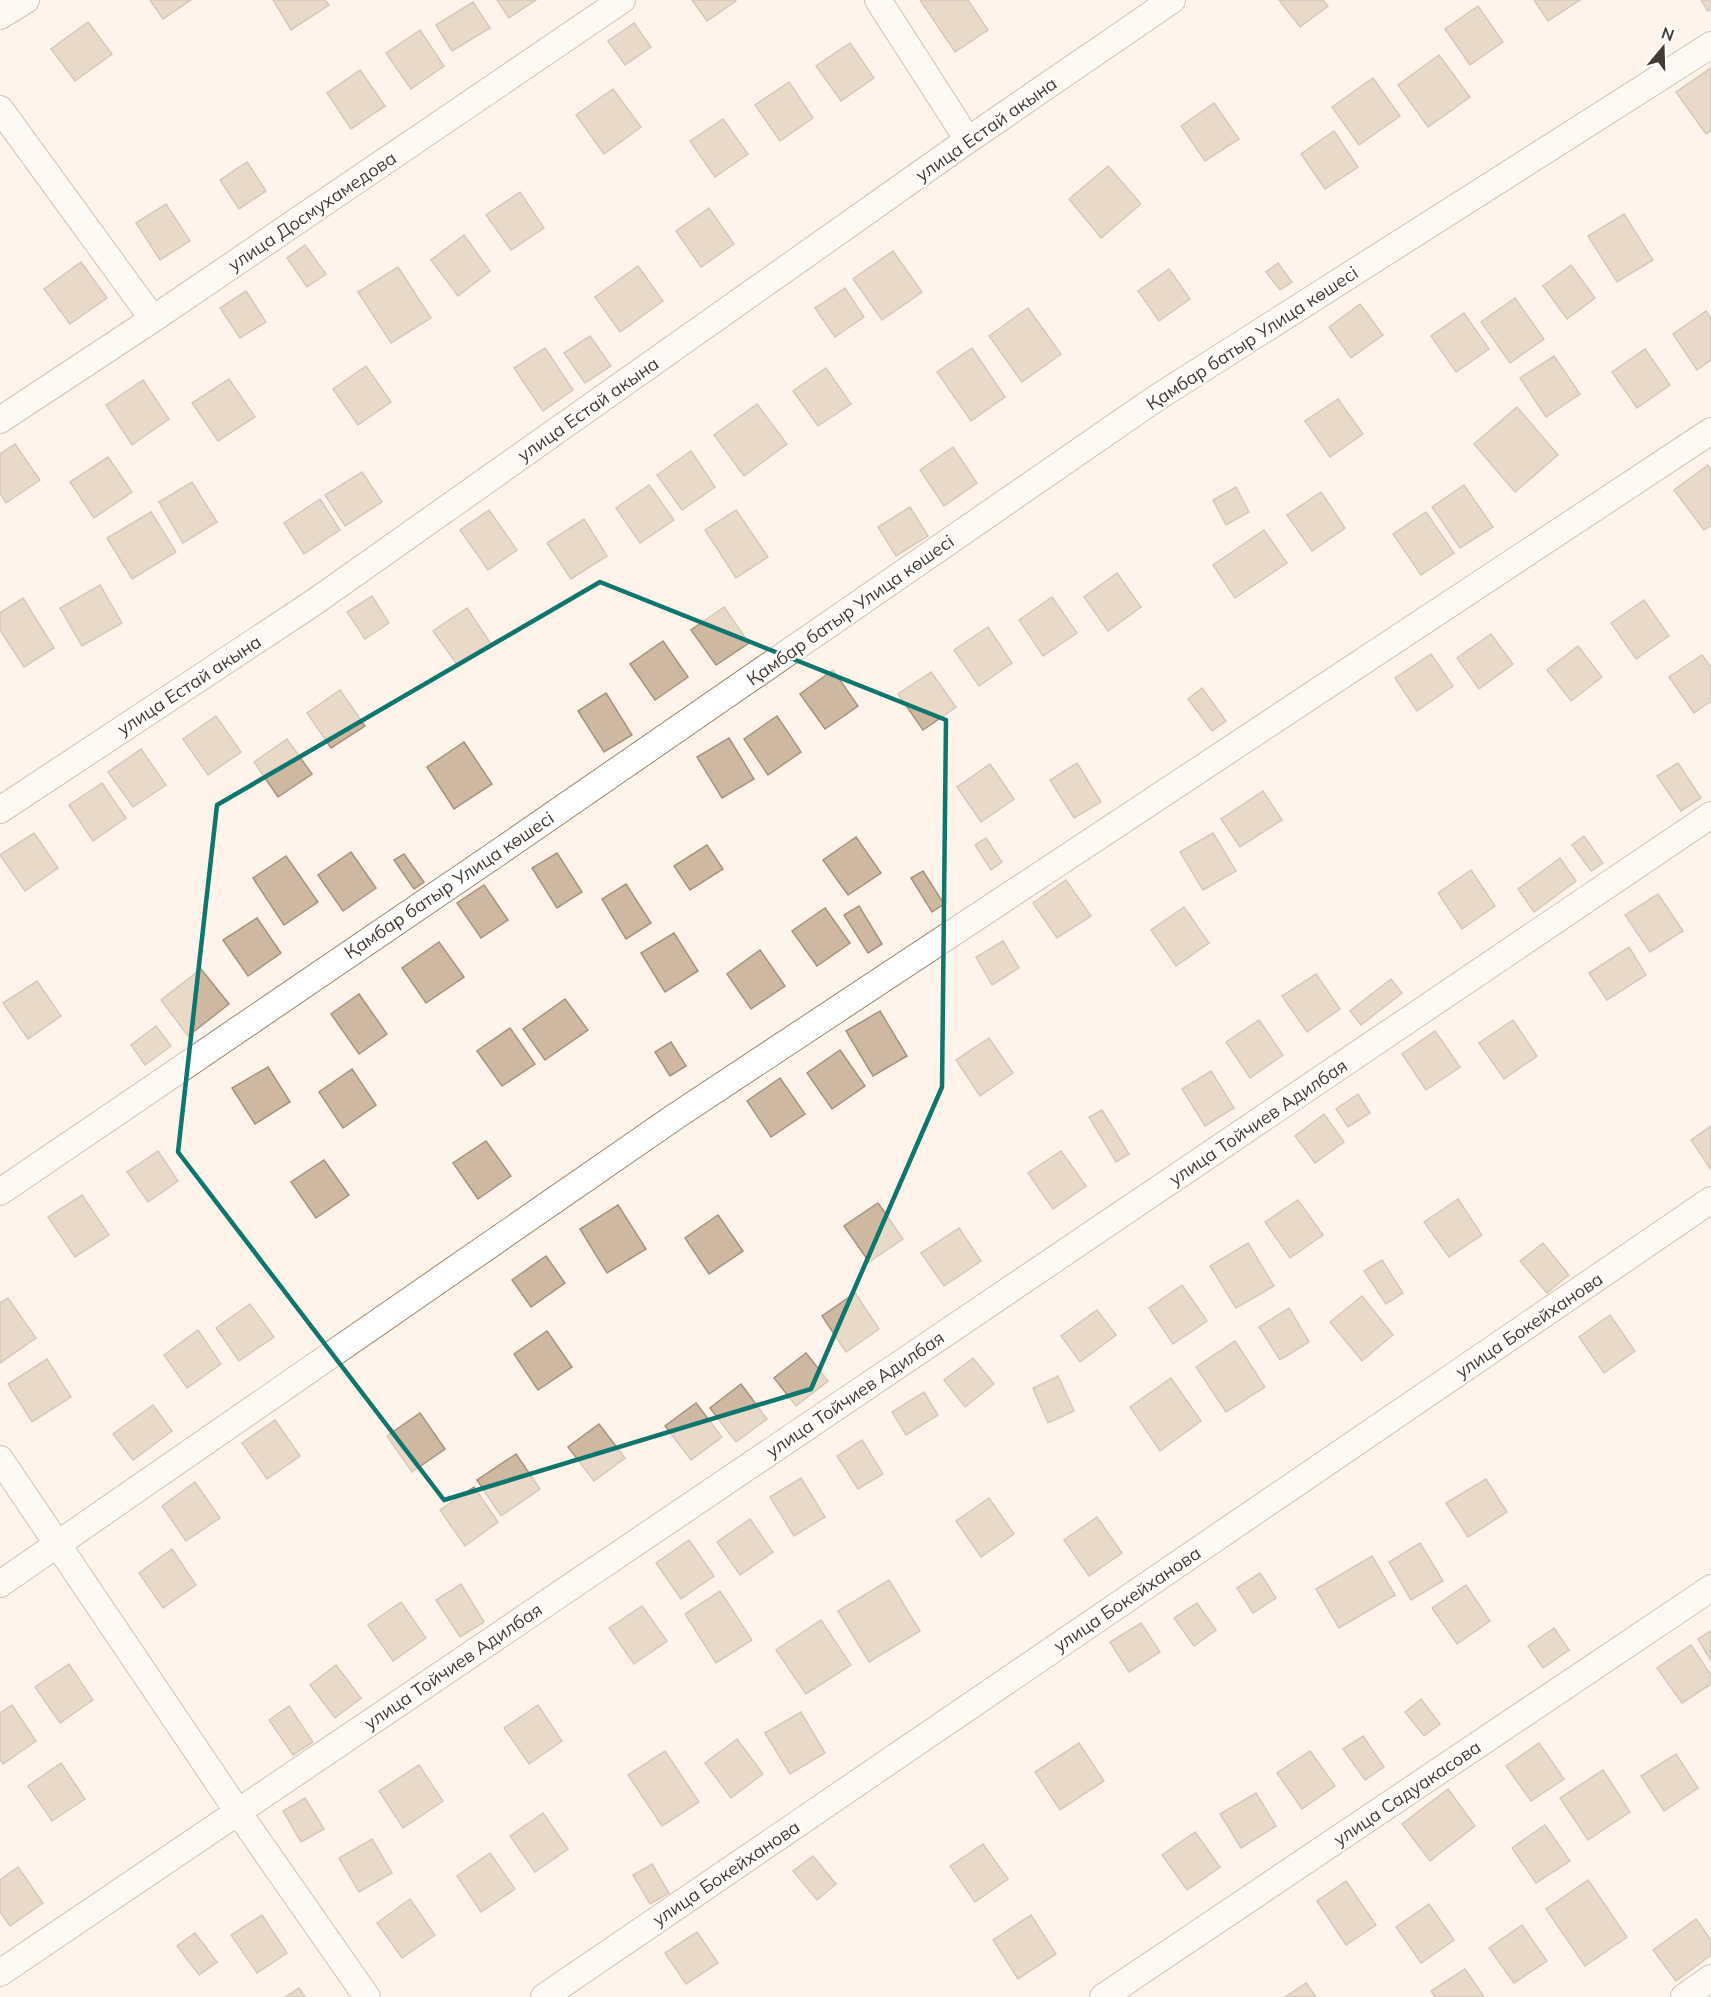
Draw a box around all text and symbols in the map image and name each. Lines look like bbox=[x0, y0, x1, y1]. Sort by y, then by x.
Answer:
north arrow bbox=[1633, 18, 1693, 78]
text: N bbox=[1659, 22, 1677, 45]
street label: улица Естай акына bbox=[911, 72, 1061, 186]
street label: улица Досмухамедова bbox=[223, 146, 401, 276]
street label: Қамбар батыр Улица көшесі bbox=[1142, 261, 1362, 415]
street label: улица Естай акына bbox=[513, 352, 663, 466]
street label: Қамбар батыр Улица көшесі bbox=[742, 529, 958, 691]
street label: улица Естай акына bbox=[113, 630, 265, 740]
street label: Қамбар батыр Улица көшесі bbox=[340, 806, 558, 964]
street label: улица Тойчиев Адилбая bbox=[1164, 1054, 1352, 1190]
street label: улица Бокейханова bbox=[1451, 1267, 1607, 1383]
street label: улица Тойчиев Адилбая bbox=[761, 1326, 949, 1462]
street label: улица Бокейханова bbox=[1049, 1541, 1205, 1657]
street label: улица Тойчиев Адилбая bbox=[359, 1598, 547, 1734]
street label: улица Садуакасова bbox=[1329, 1735, 1485, 1851]
street label: улица Бокейханова bbox=[648, 1815, 804, 1931]

